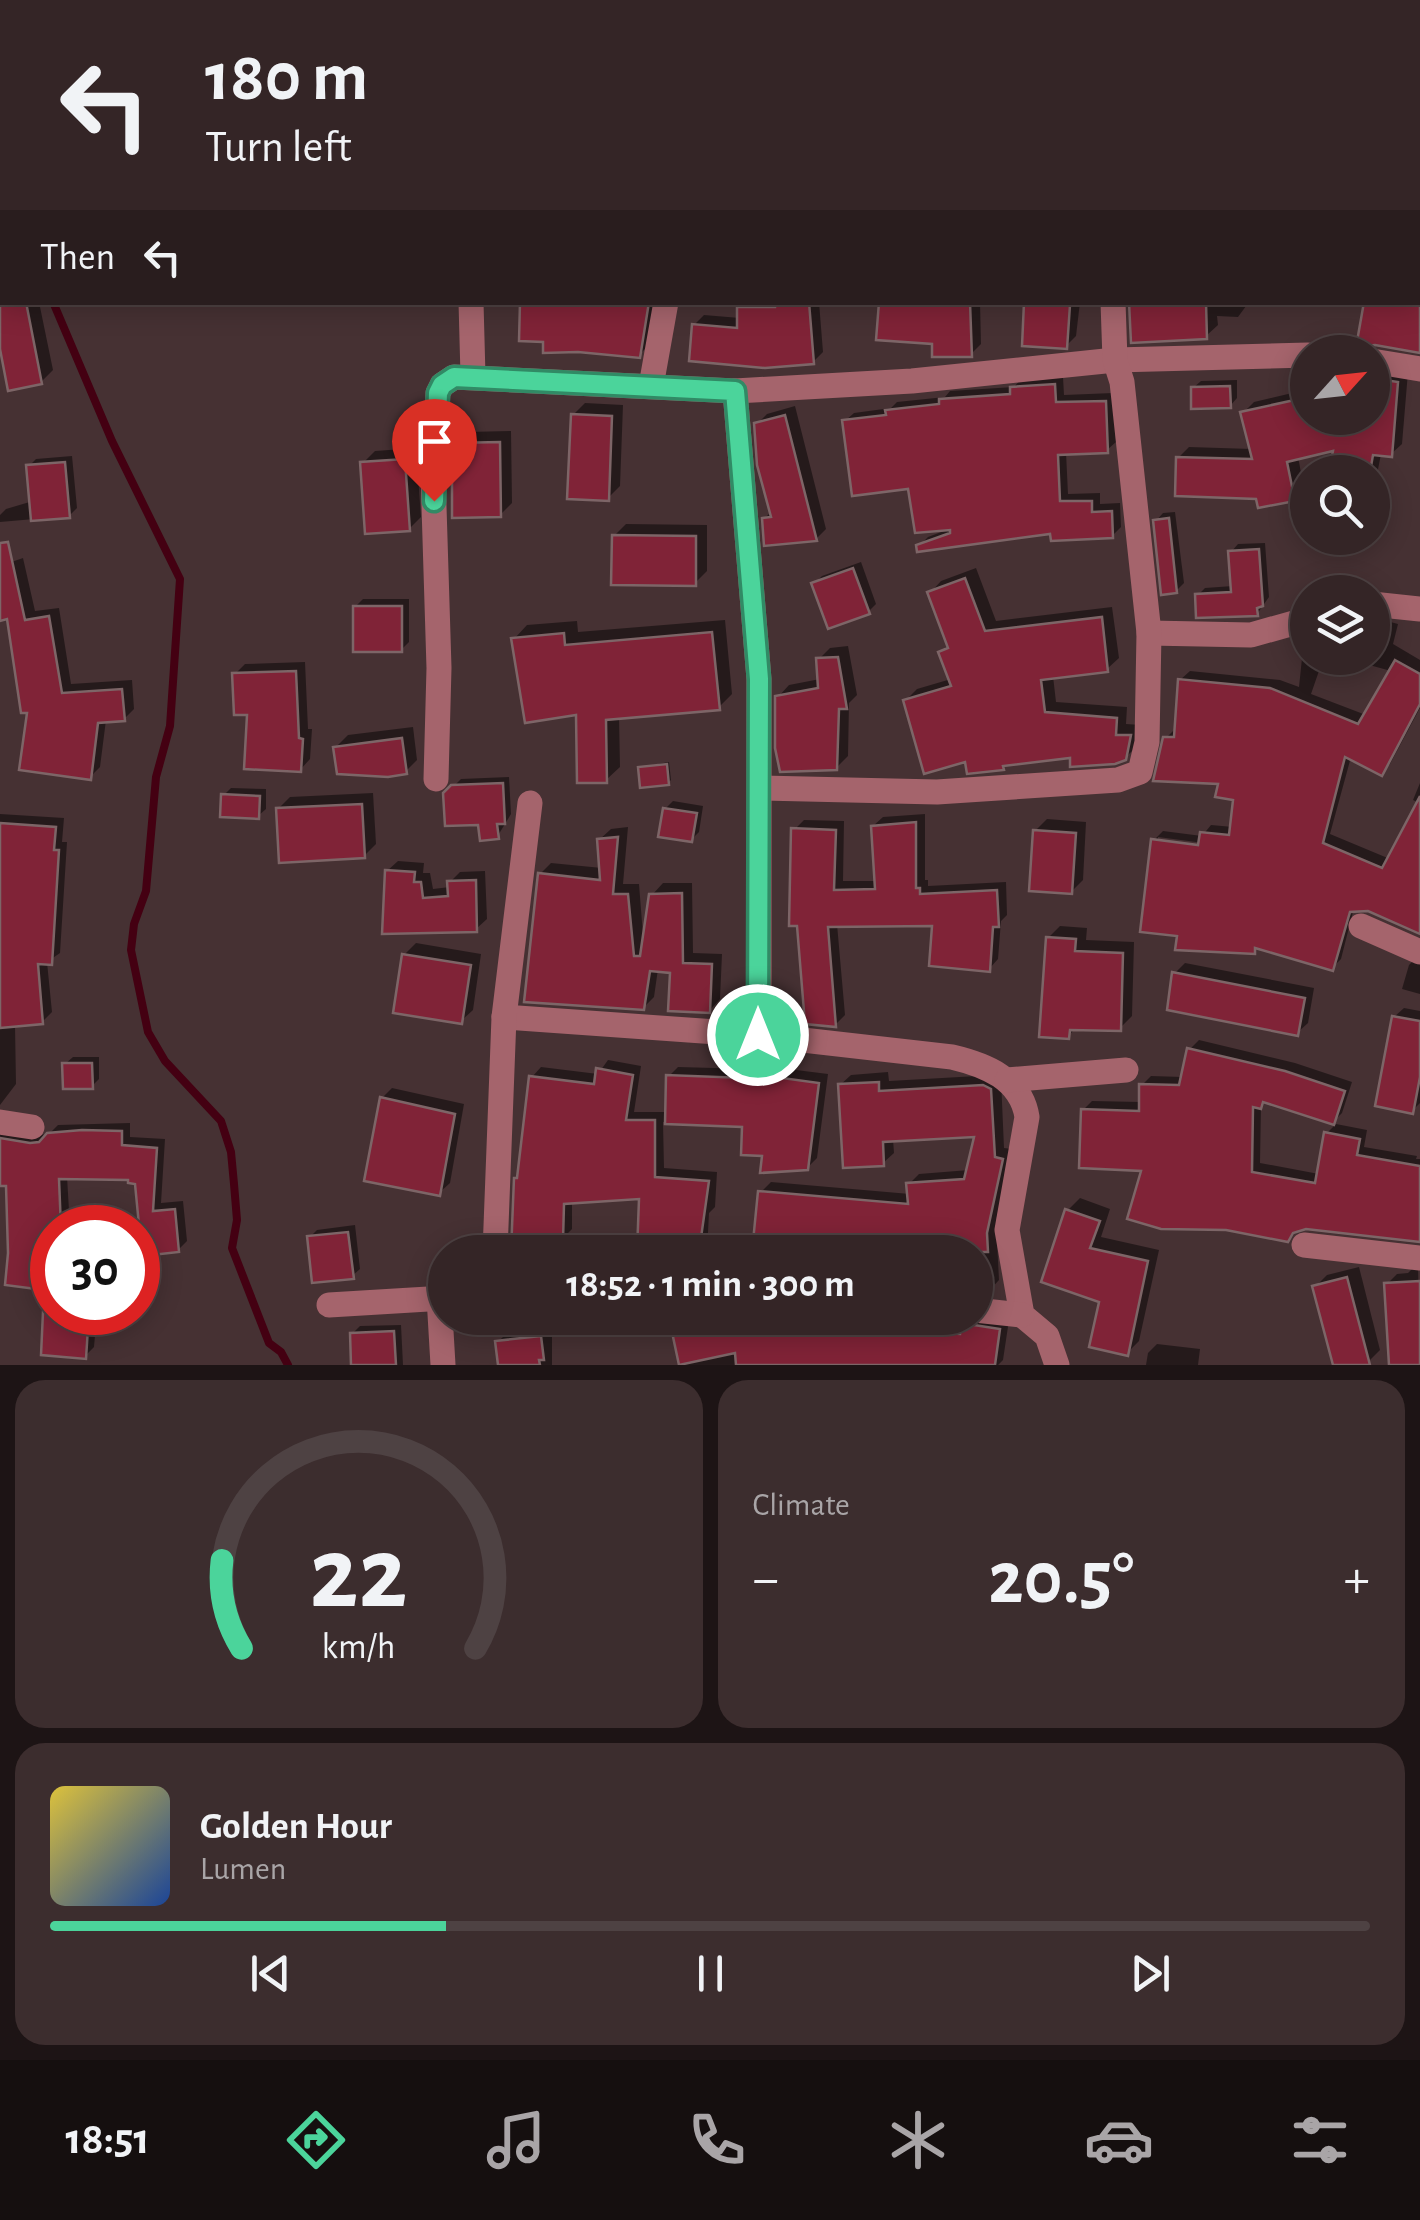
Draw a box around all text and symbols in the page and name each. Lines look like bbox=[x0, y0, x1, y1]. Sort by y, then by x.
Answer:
icon: left bbox=[40, 40, 170, 170]
text: 180 m bbox=[205, 43, 368, 113]
text: Turn left bbox=[205, 125, 352, 170]
icon: left bbox=[135, 230, 190, 285]
text: Then bbox=[40, 239, 115, 277]
north arrow bbox=[1290, 335, 1390, 435]
map controls bbox=[1290, 335, 1390, 675]
pin bbox=[392, 399, 477, 502]
icon: arrive bbox=[407, 414, 462, 469]
button: search bbox=[1290, 455, 1390, 555]
button: layers bbox=[1290, 575, 1390, 675]
position arrow bbox=[706, 983, 810, 1087]
speed limit sign: 30 bbox=[30, 1205, 160, 1335]
text: 18:52 · 1 min · 300 m bbox=[566, 1266, 855, 1304]
text: Climate bbox=[753, 1489, 850, 1521]
text: 22 bbox=[310, 1523, 408, 1627]
text: 20.5° bbox=[988, 1542, 1134, 1617]
text: − bbox=[753, 1552, 779, 1607]
text: + bbox=[1344, 1552, 1370, 1607]
text: km/h bbox=[322, 1629, 396, 1665]
text: Golden Hour bbox=[200, 1808, 392, 1846]
text: Lumen bbox=[200, 1853, 286, 1885]
icon: previous bbox=[243, 1946, 298, 2001]
icon: pause bbox=[683, 1946, 738, 2001]
icon: next bbox=[1123, 1946, 1178, 2001]
icon: directions bbox=[281, 2105, 351, 2175]
icon: music bbox=[481, 2105, 551, 2175]
icon: phone bbox=[682, 2105, 752, 2175]
icon: climate bbox=[883, 2105, 953, 2175]
icon: car bbox=[1084, 2105, 1154, 2175]
icon: filters bbox=[1285, 2105, 1355, 2175]
text: 18:51 bbox=[65, 2117, 150, 2162]

